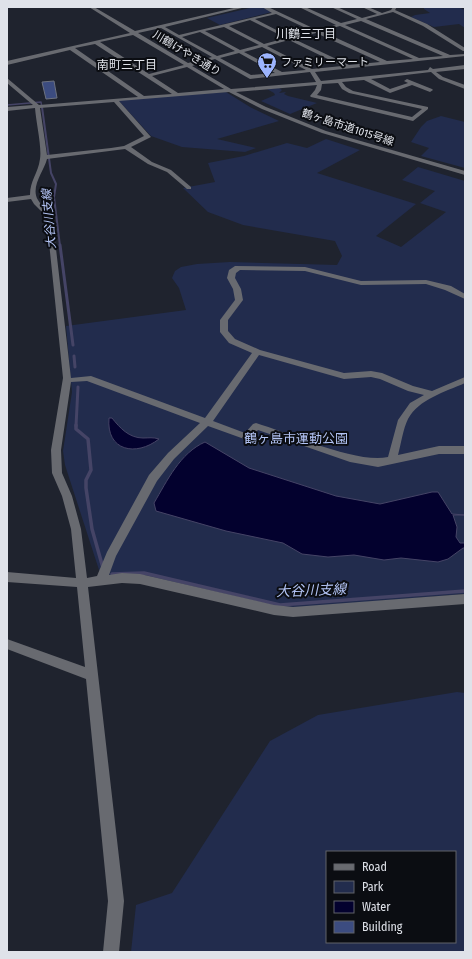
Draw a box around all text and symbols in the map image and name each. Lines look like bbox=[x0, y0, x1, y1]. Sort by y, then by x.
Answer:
district label: 川鶴三丁目 bbox=[276, 27, 336, 41]
street label: 川鶴けやき通り bbox=[150, 28, 223, 79]
supermarket icon: ファミリーマート bbox=[256, 51, 278, 79]
place label: ファミリーマート bbox=[281, 56, 369, 69]
district label: 南町三丁目 bbox=[97, 58, 157, 72]
street label: 鶴ヶ島市道1015号線 bbox=[300, 106, 396, 149]
water label: 大谷川支線 bbox=[39, 187, 59, 250]
park label: 鶴ヶ島市運動公園 bbox=[244, 431, 348, 446]
water label: 大谷川支線 bbox=[276, 581, 348, 600]
legend bbox=[326, 851, 456, 943]
text: Road bbox=[362, 860, 387, 874]
text: Park bbox=[362, 880, 384, 894]
text: Water bbox=[362, 900, 391, 914]
text: Building bbox=[362, 920, 403, 934]

